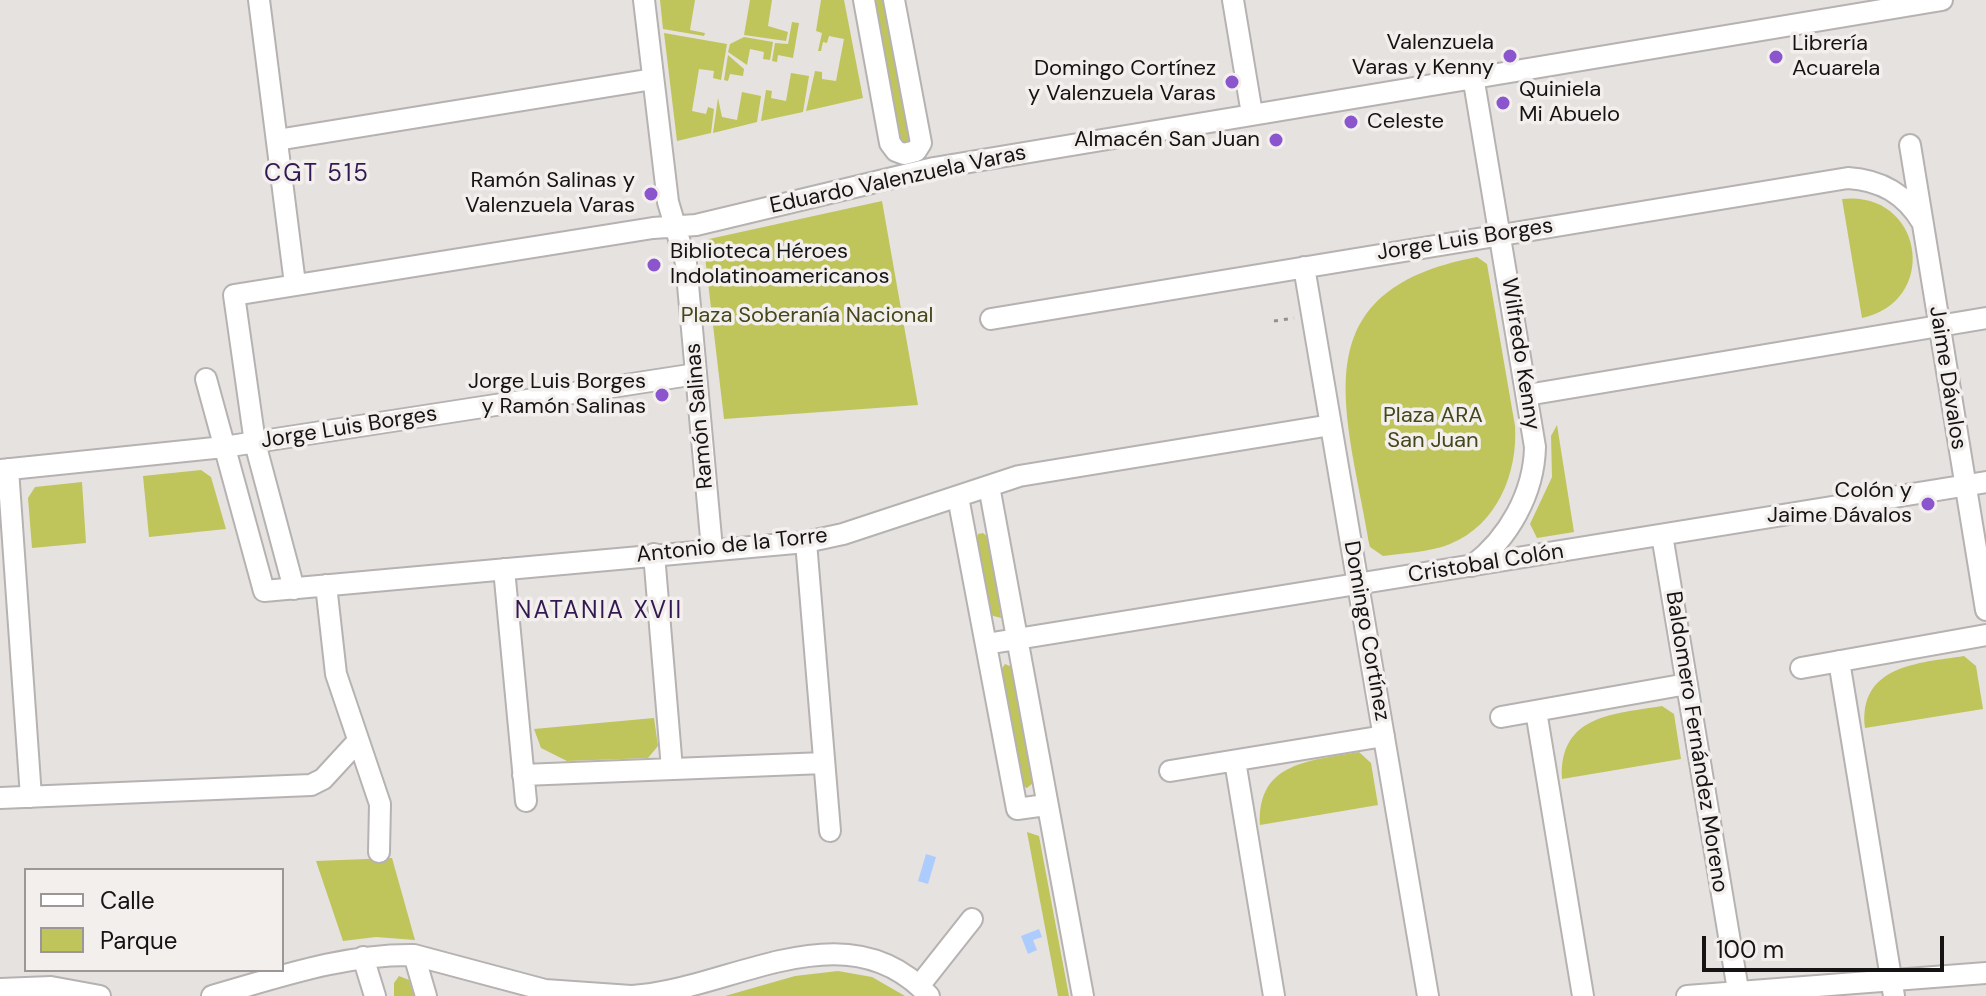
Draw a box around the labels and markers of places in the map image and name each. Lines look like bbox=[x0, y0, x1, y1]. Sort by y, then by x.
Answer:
place label: Valenzuela Varas y Kenny bbox=[1352, 30, 1494, 82]
place label: Librería Acuarela bbox=[1792, 31, 1880, 82]
marker: Valenzuela Varas y Kenny bbox=[1501, 47, 1519, 65]
marker: Librería Acuarela bbox=[1767, 48, 1785, 66]
place label: Domingo Cortínez y Valenzuela Varas bbox=[1028, 56, 1216, 108]
marker: Domingo Cortínez y Valenzuela Varas bbox=[1223, 73, 1241, 91]
place label: Quiniela Mi Abuelo bbox=[1519, 77, 1620, 128]
marker: Quiniela Mi Abuelo bbox=[1494, 94, 1512, 112]
place label: Celeste bbox=[1367, 109, 1444, 135]
marker: Celeste bbox=[1342, 113, 1360, 131]
place label: Almacén San Juan bbox=[1074, 127, 1260, 153]
marker: Almacén San Juan bbox=[1267, 131, 1285, 149]
place label: Ramón Salinas y Valenzuela Varas bbox=[465, 168, 635, 220]
marker: Ramón Salinas y Valenzuela Varas bbox=[642, 185, 660, 203]
place label: Biblioteca Héroes Indolatinoamericanos bbox=[670, 239, 890, 290]
marker: Biblioteca Héroes Indolatinoamericanos bbox=[645, 256, 663, 274]
place label: Jorge Luis Borges y Ramón Salinas bbox=[468, 369, 646, 420]
marker: Jorge Luis Borges y Ramón Salinas bbox=[653, 386, 671, 404]
place label: Colón y Jaime Dávalos bbox=[1767, 478, 1912, 530]
marker: Colón y Jaime Dávalos bbox=[1919, 495, 1937, 513]

